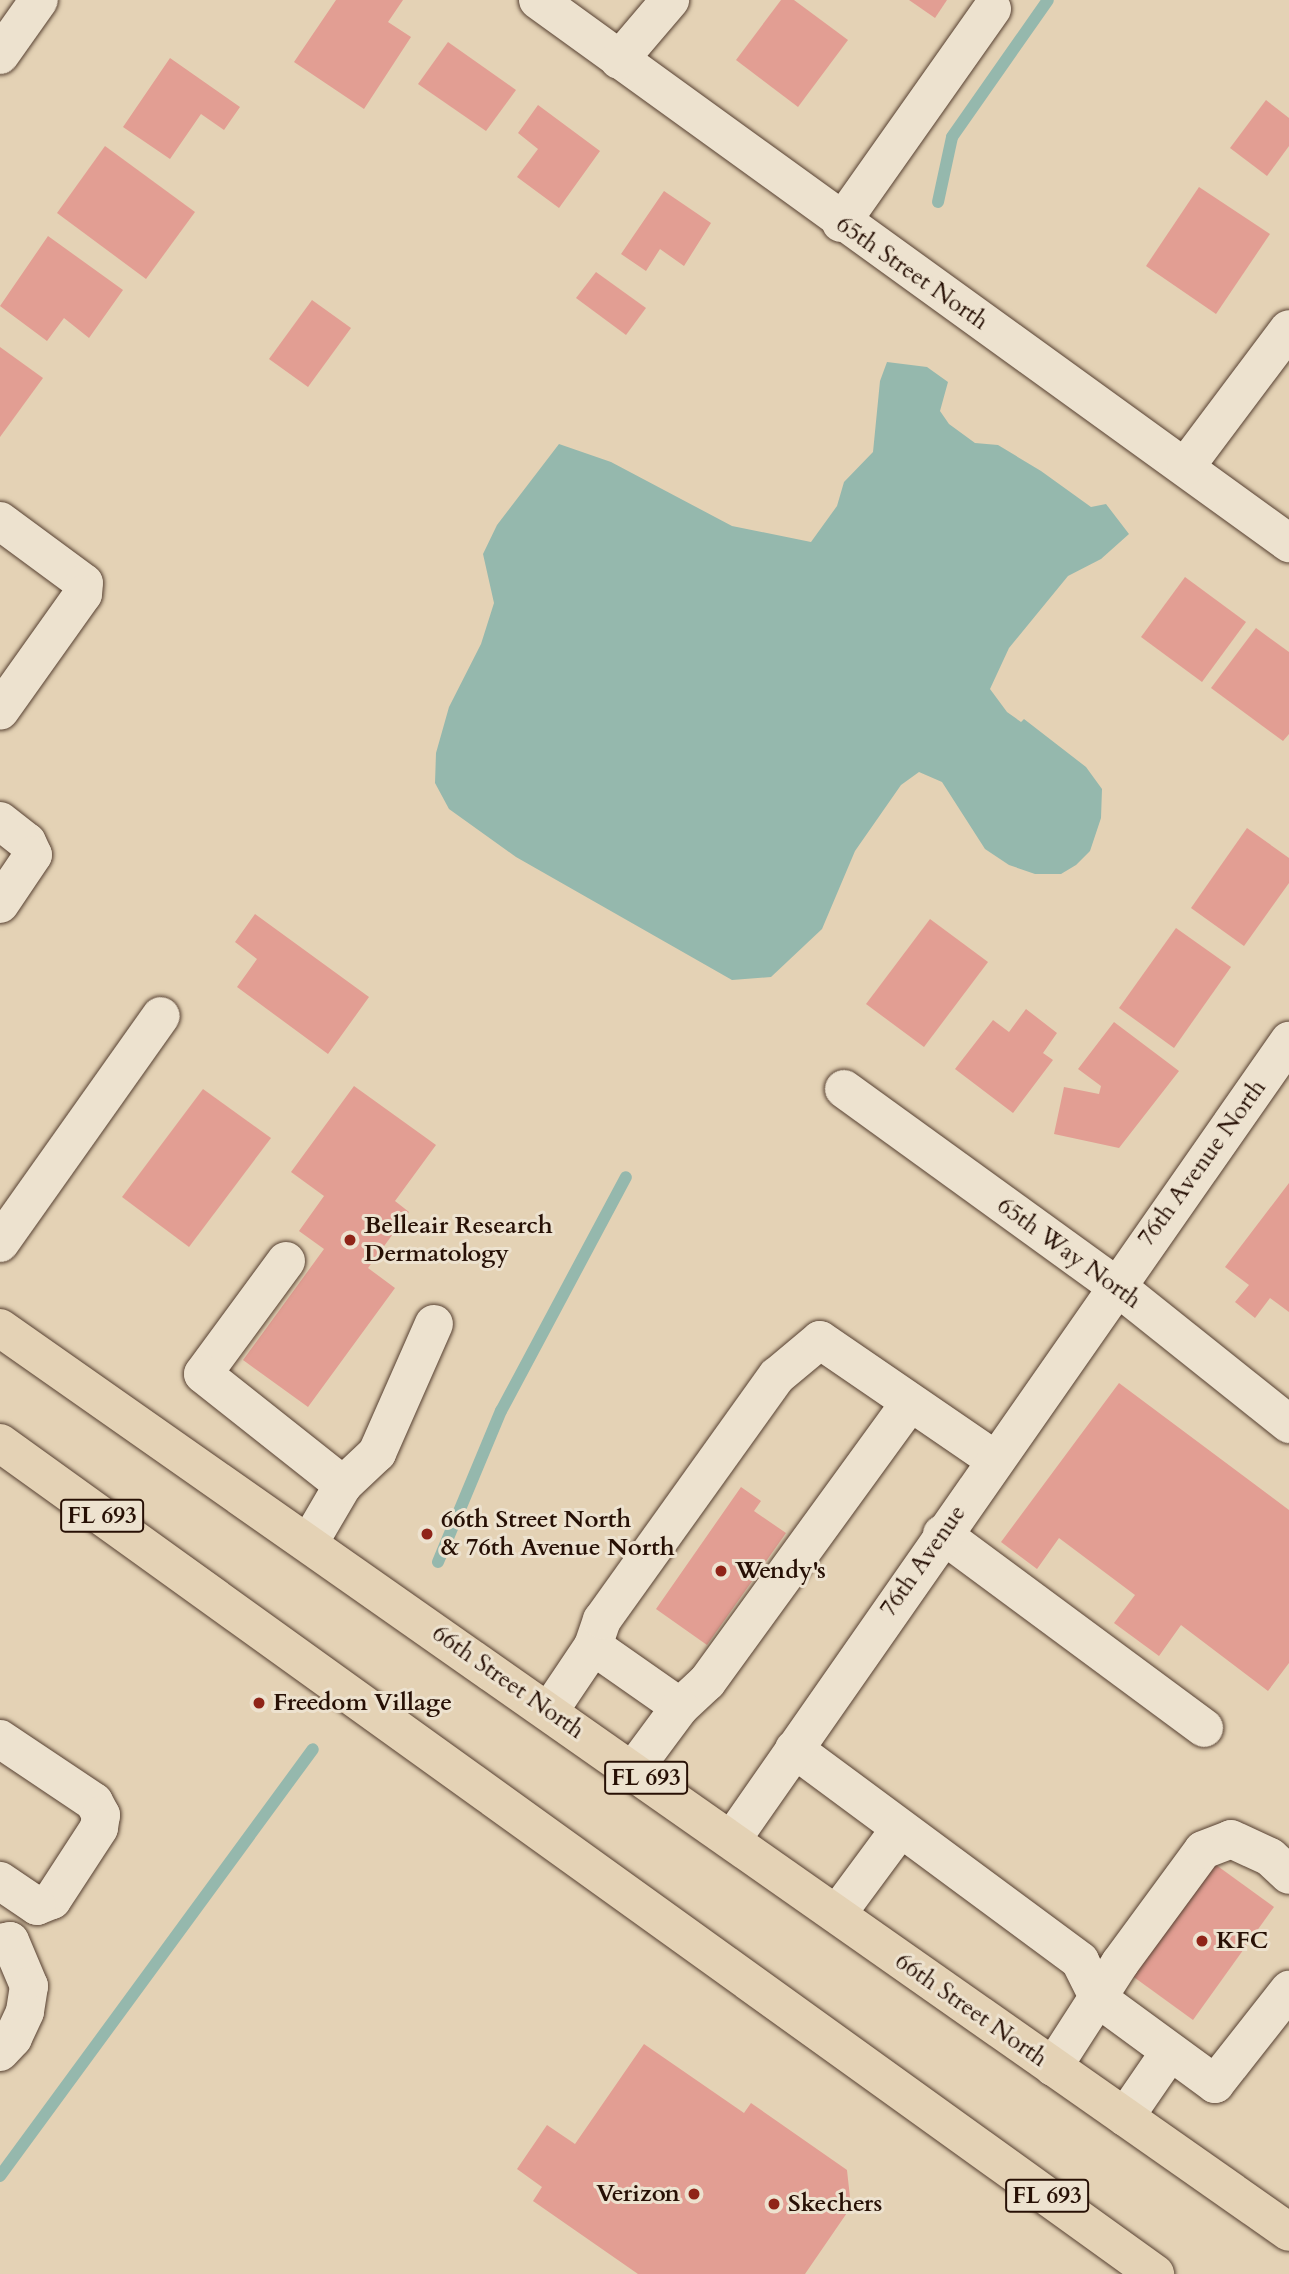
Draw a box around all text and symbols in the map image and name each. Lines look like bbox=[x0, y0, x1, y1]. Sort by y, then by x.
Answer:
street label: 65th Street North bbox=[830, 210, 994, 336]
street label: 76th Avenue North bbox=[1132, 1074, 1272, 1252]
street label: 65th Way North bbox=[991, 1191, 1147, 1315]
place label: Belleair Research Dermatology bbox=[364, 1212, 553, 1268]
marker: Belleair Research Dermatology bbox=[342, 1232, 358, 1248]
road number: FL 693 bbox=[60, 1497, 144, 1536]
street label: 76th Avenue bbox=[874, 1500, 972, 1622]
place label: 66th Street North & 76th Avenue North bbox=[441, 1506, 675, 1562]
marker: 66th Street North & 76th Avenue North bbox=[419, 1526, 435, 1542]
place label: Wendy's bbox=[735, 1557, 826, 1585]
marker: Wendy's bbox=[713, 1563, 729, 1579]
street label: 66th Street North bbox=[426, 1619, 590, 1745]
place label: Freedom Village bbox=[273, 1689, 452, 1717]
marker: Freedom Village bbox=[251, 1695, 267, 1711]
road number: FL 693 bbox=[604, 1758, 688, 1798]
place label: KFC bbox=[1216, 1927, 1268, 1955]
marker: KFC bbox=[1194, 1933, 1210, 1949]
street label: 66th Street North bbox=[889, 1947, 1053, 2073]
road number: FL 693 bbox=[1005, 2176, 1089, 2216]
place label: Verizon bbox=[596, 2180, 680, 2208]
marker: Verizon bbox=[686, 2186, 702, 2202]
place label: Skechers bbox=[788, 2190, 882, 2218]
marker: Skechers bbox=[766, 2196, 782, 2212]

